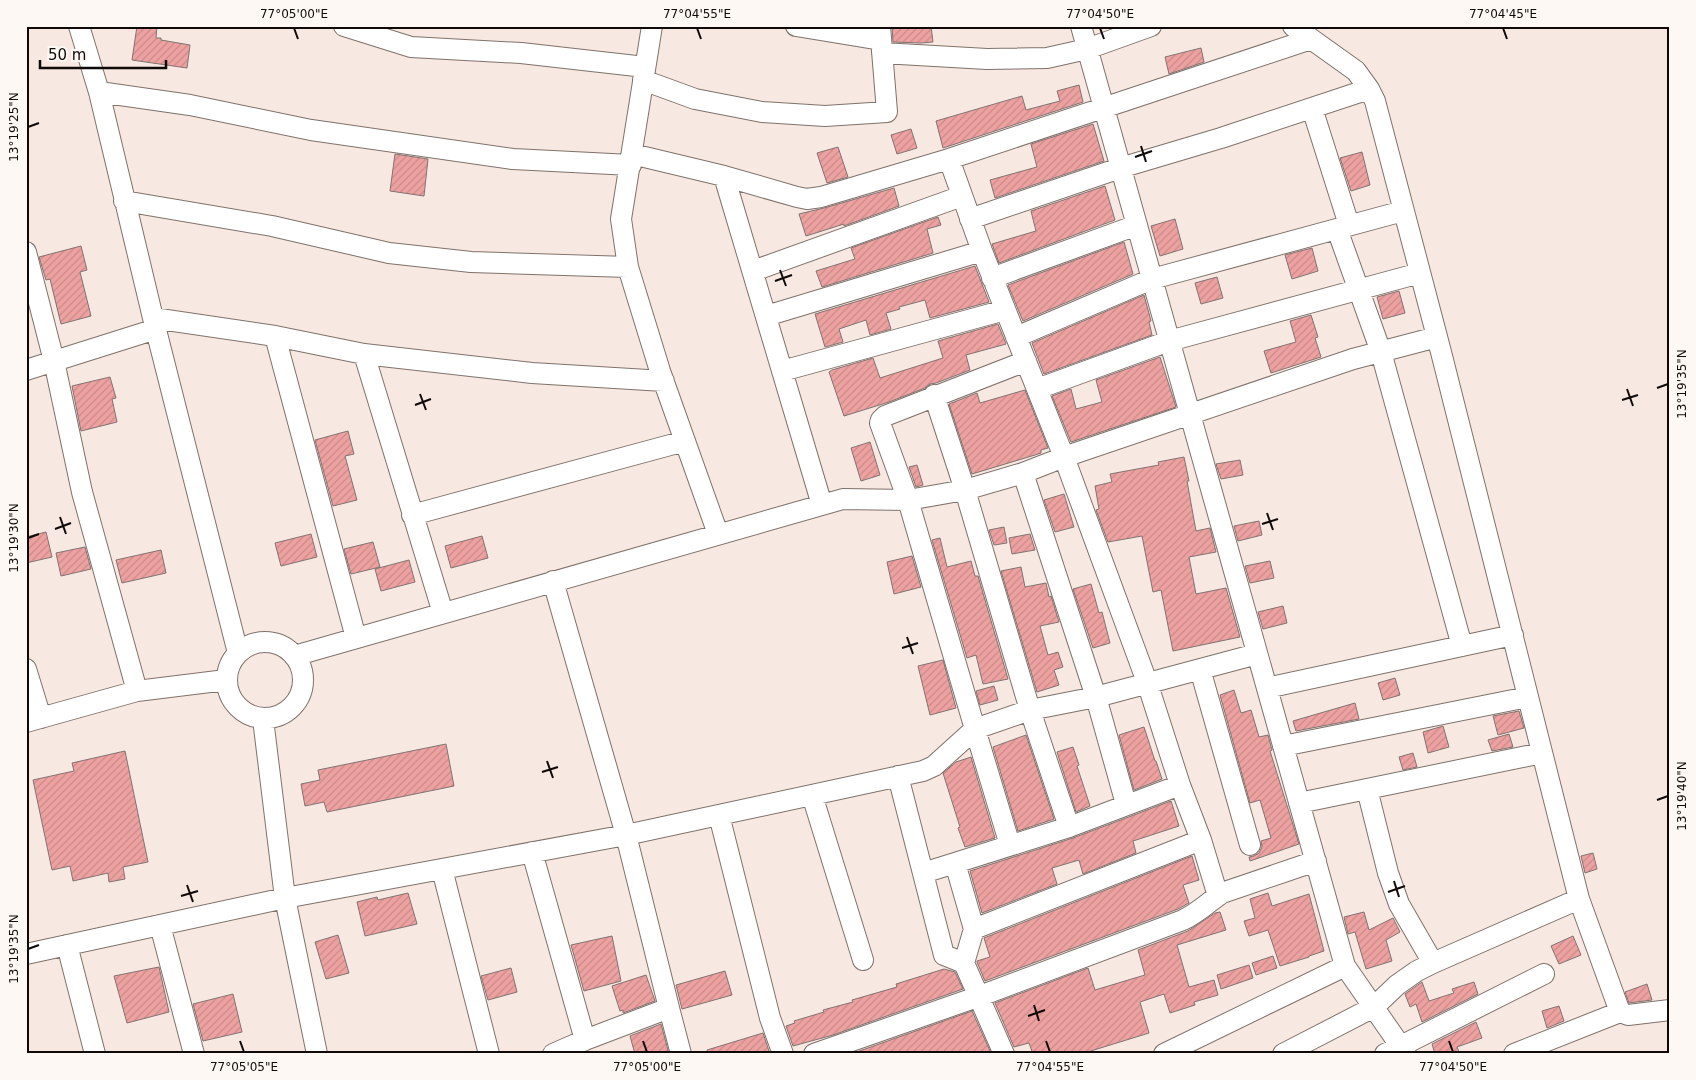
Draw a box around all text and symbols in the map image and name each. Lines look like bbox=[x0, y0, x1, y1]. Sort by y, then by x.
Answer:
text: 77°05'00"E bbox=[260, 7, 328, 21]
text: 77°04'55"E bbox=[663, 7, 731, 21]
text: 77°04'50"E bbox=[1066, 7, 1134, 21]
text: 77°04'45"E bbox=[1469, 7, 1537, 21]
scale bar bbox=[40, 38, 166, 70]
text: 50 m bbox=[48, 46, 86, 64]
text: 13°19'25"N bbox=[7, 92, 21, 162]
text: 13°19'35"N bbox=[1675, 349, 1689, 419]
text: 13°19'30"N bbox=[7, 503, 21, 573]
text: 13°19'40"N bbox=[1675, 761, 1689, 831]
text: 13°19'35"N bbox=[7, 914, 21, 984]
text: 77°05'05"E bbox=[210, 1060, 278, 1074]
text: 77°05'00"E bbox=[613, 1060, 681, 1074]
text: 77°04'55"E bbox=[1016, 1060, 1084, 1074]
text: 77°04'50"E bbox=[1419, 1060, 1487, 1074]

